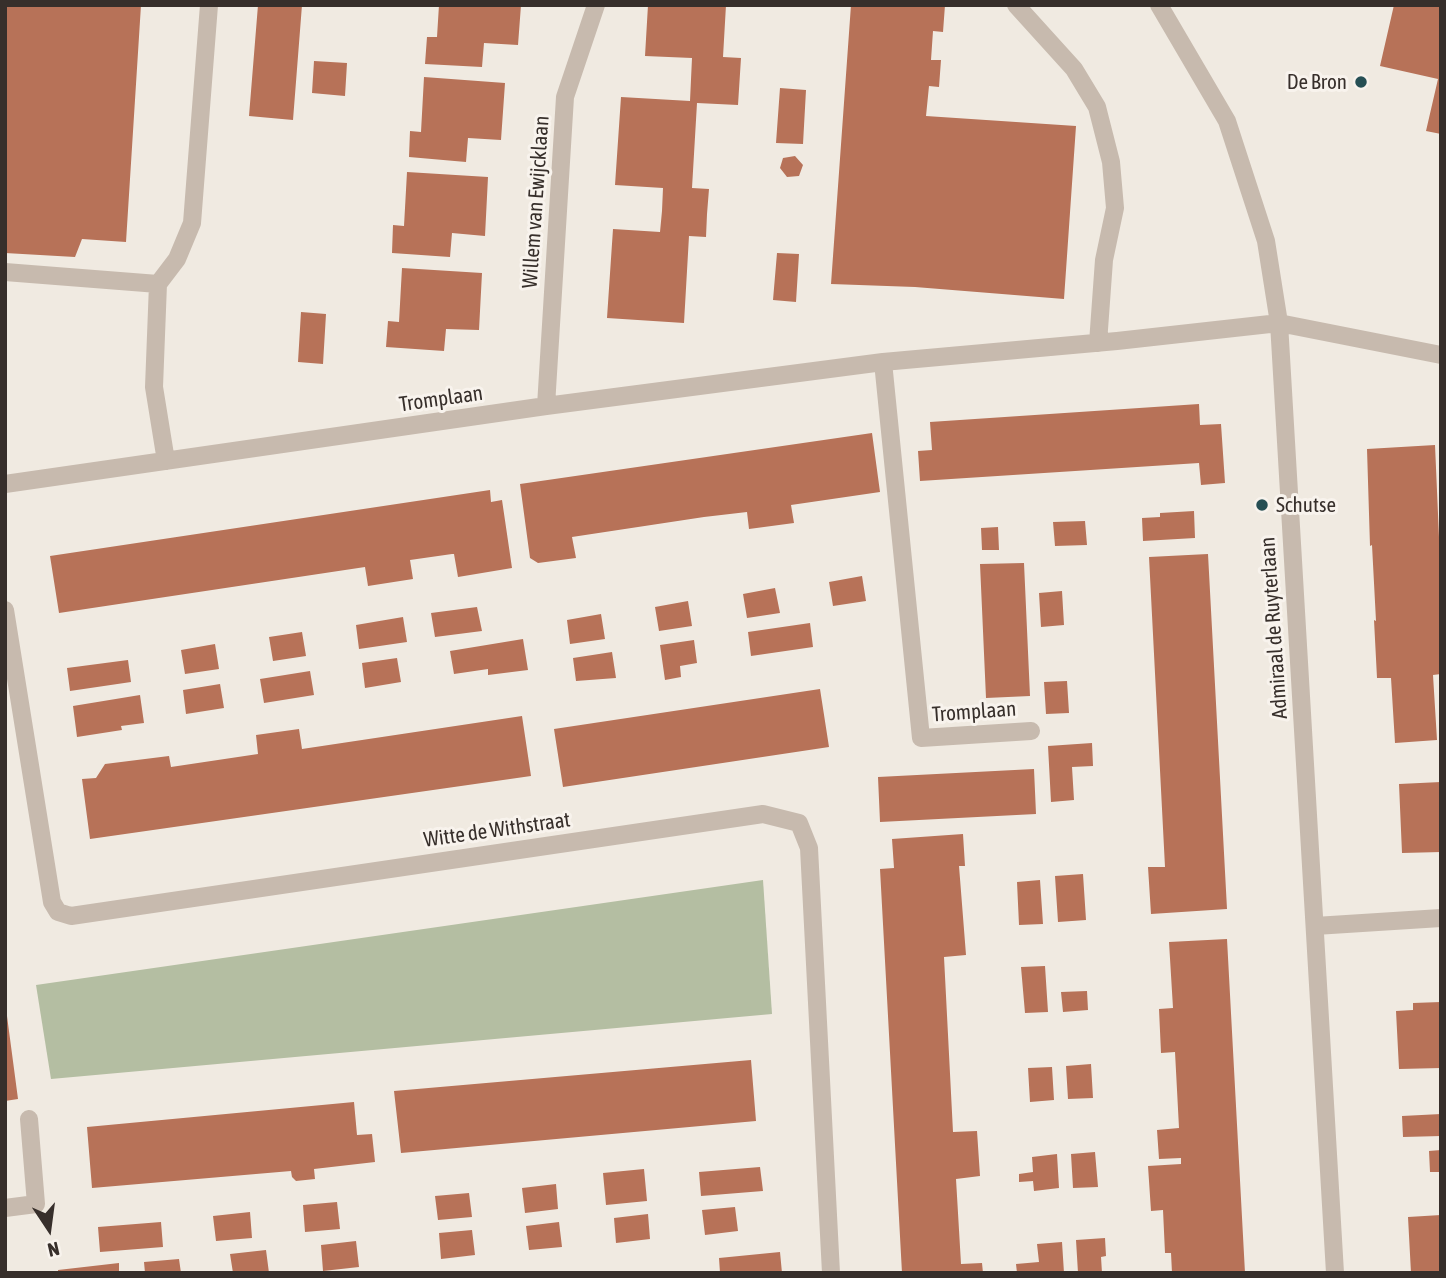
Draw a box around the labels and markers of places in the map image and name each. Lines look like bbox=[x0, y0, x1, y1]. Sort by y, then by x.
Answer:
place label: De Bron bbox=[1287, 69, 1347, 95]
marker: De Bron bbox=[1353, 74, 1369, 90]
place label: Schutse bbox=[1276, 492, 1336, 518]
marker: Schutse bbox=[1254, 497, 1270, 513]

